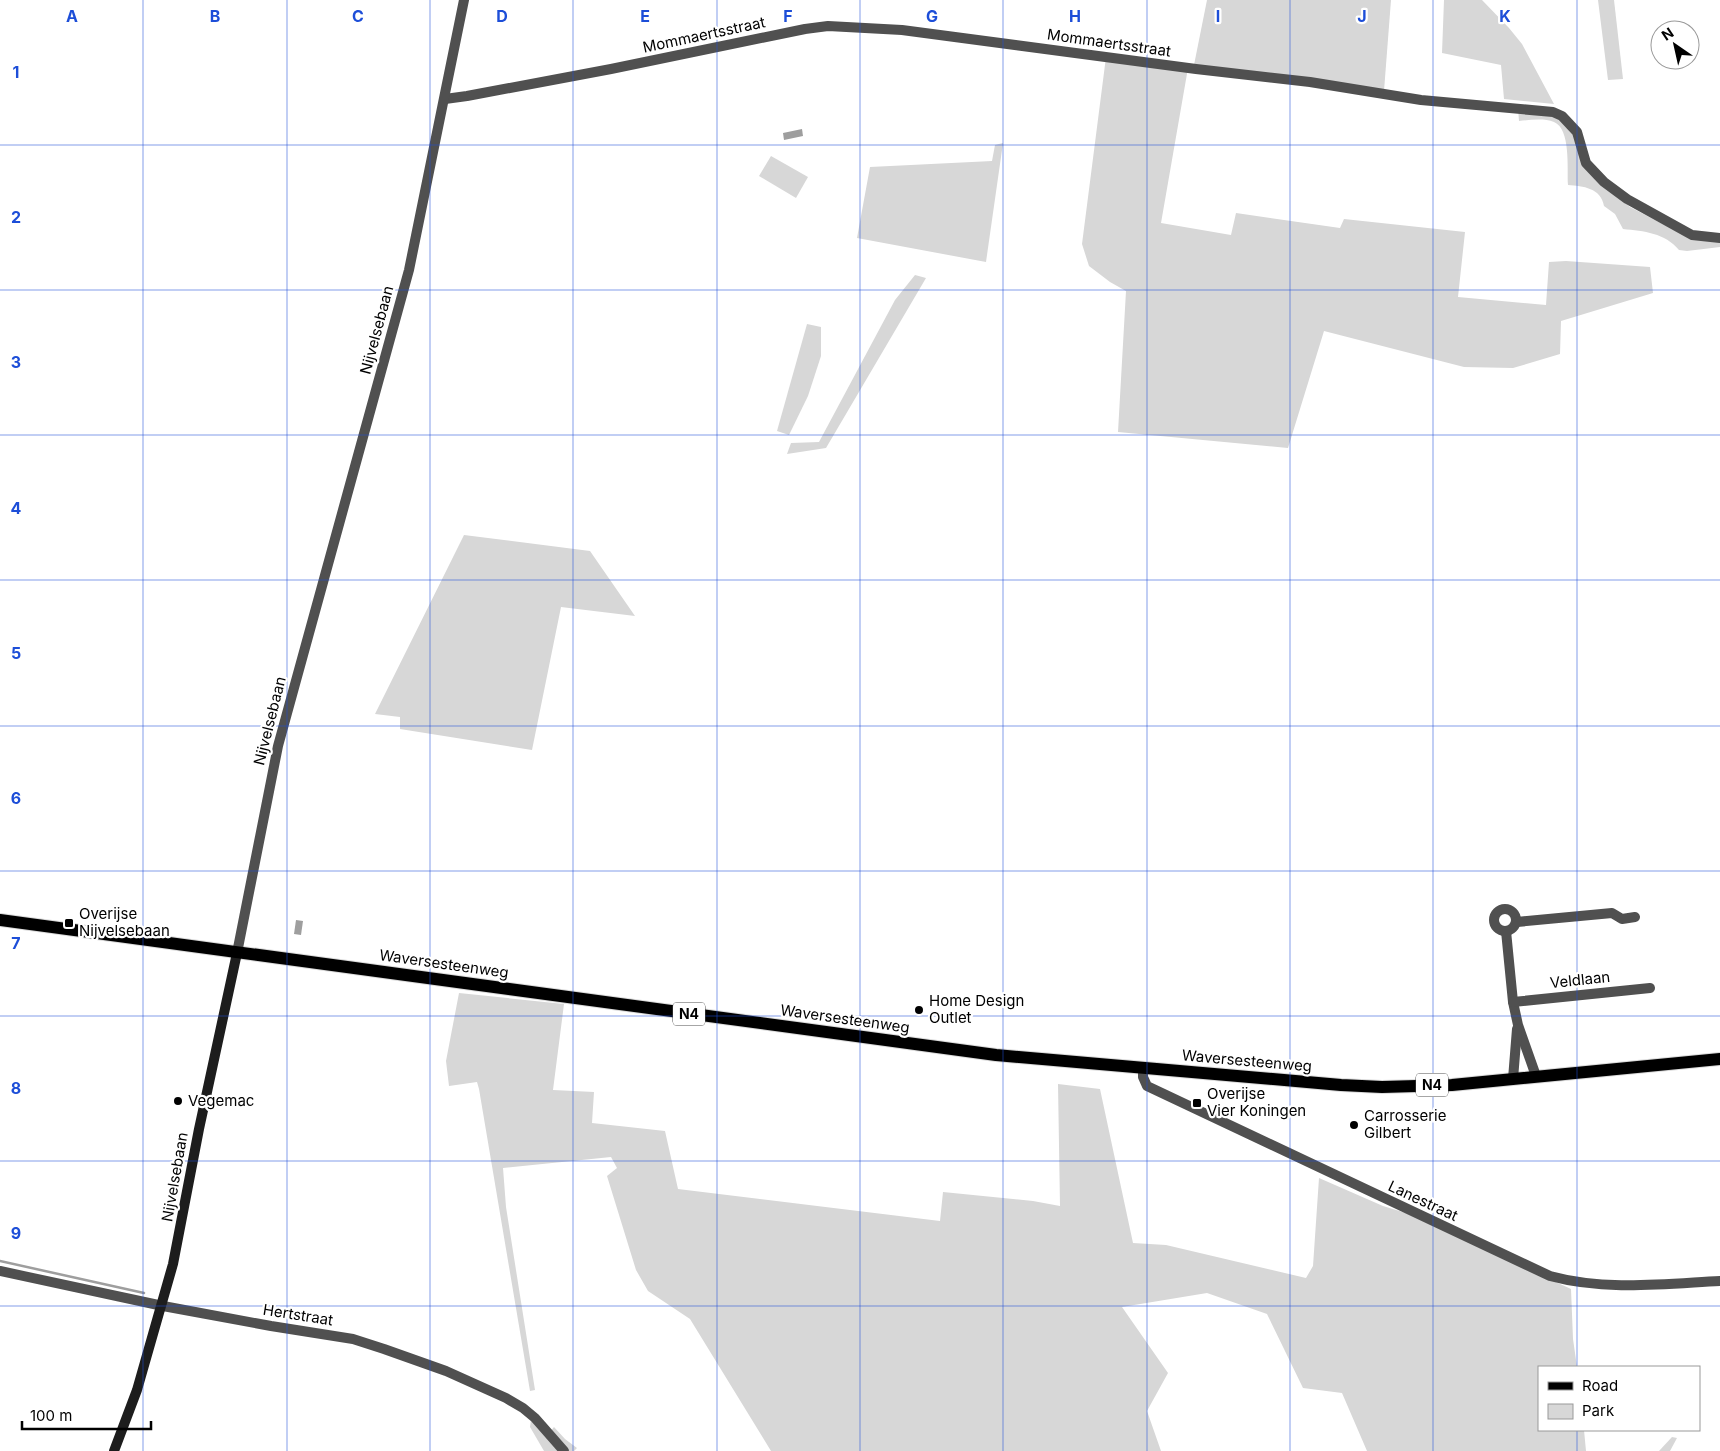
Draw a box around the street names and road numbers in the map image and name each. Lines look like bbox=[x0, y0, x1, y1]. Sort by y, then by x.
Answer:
street label: Mommaertsstraat bbox=[641, 12, 767, 57]
street label: Mommaertsstraat bbox=[1046, 24, 1172, 61]
street label: Nijvelsebaan bbox=[356, 284, 397, 376]
street label: Nijvelsebaan bbox=[249, 675, 290, 767]
street label: Waversesteenweg bbox=[378, 945, 510, 982]
street label: Veldlaan bbox=[1549, 967, 1611, 992]
street label: Waversesteenweg bbox=[779, 1000, 911, 1037]
road number: N4 bbox=[673, 1002, 705, 1026]
street label: Waversesteenweg bbox=[1181, 1045, 1313, 1076]
road number: N4 bbox=[1416, 1074, 1448, 1096]
street label: Nijvelsebaan bbox=[157, 1131, 192, 1223]
street label: Lanestraat bbox=[1385, 1176, 1461, 1225]
street label: Hertstraat bbox=[262, 1300, 335, 1329]

